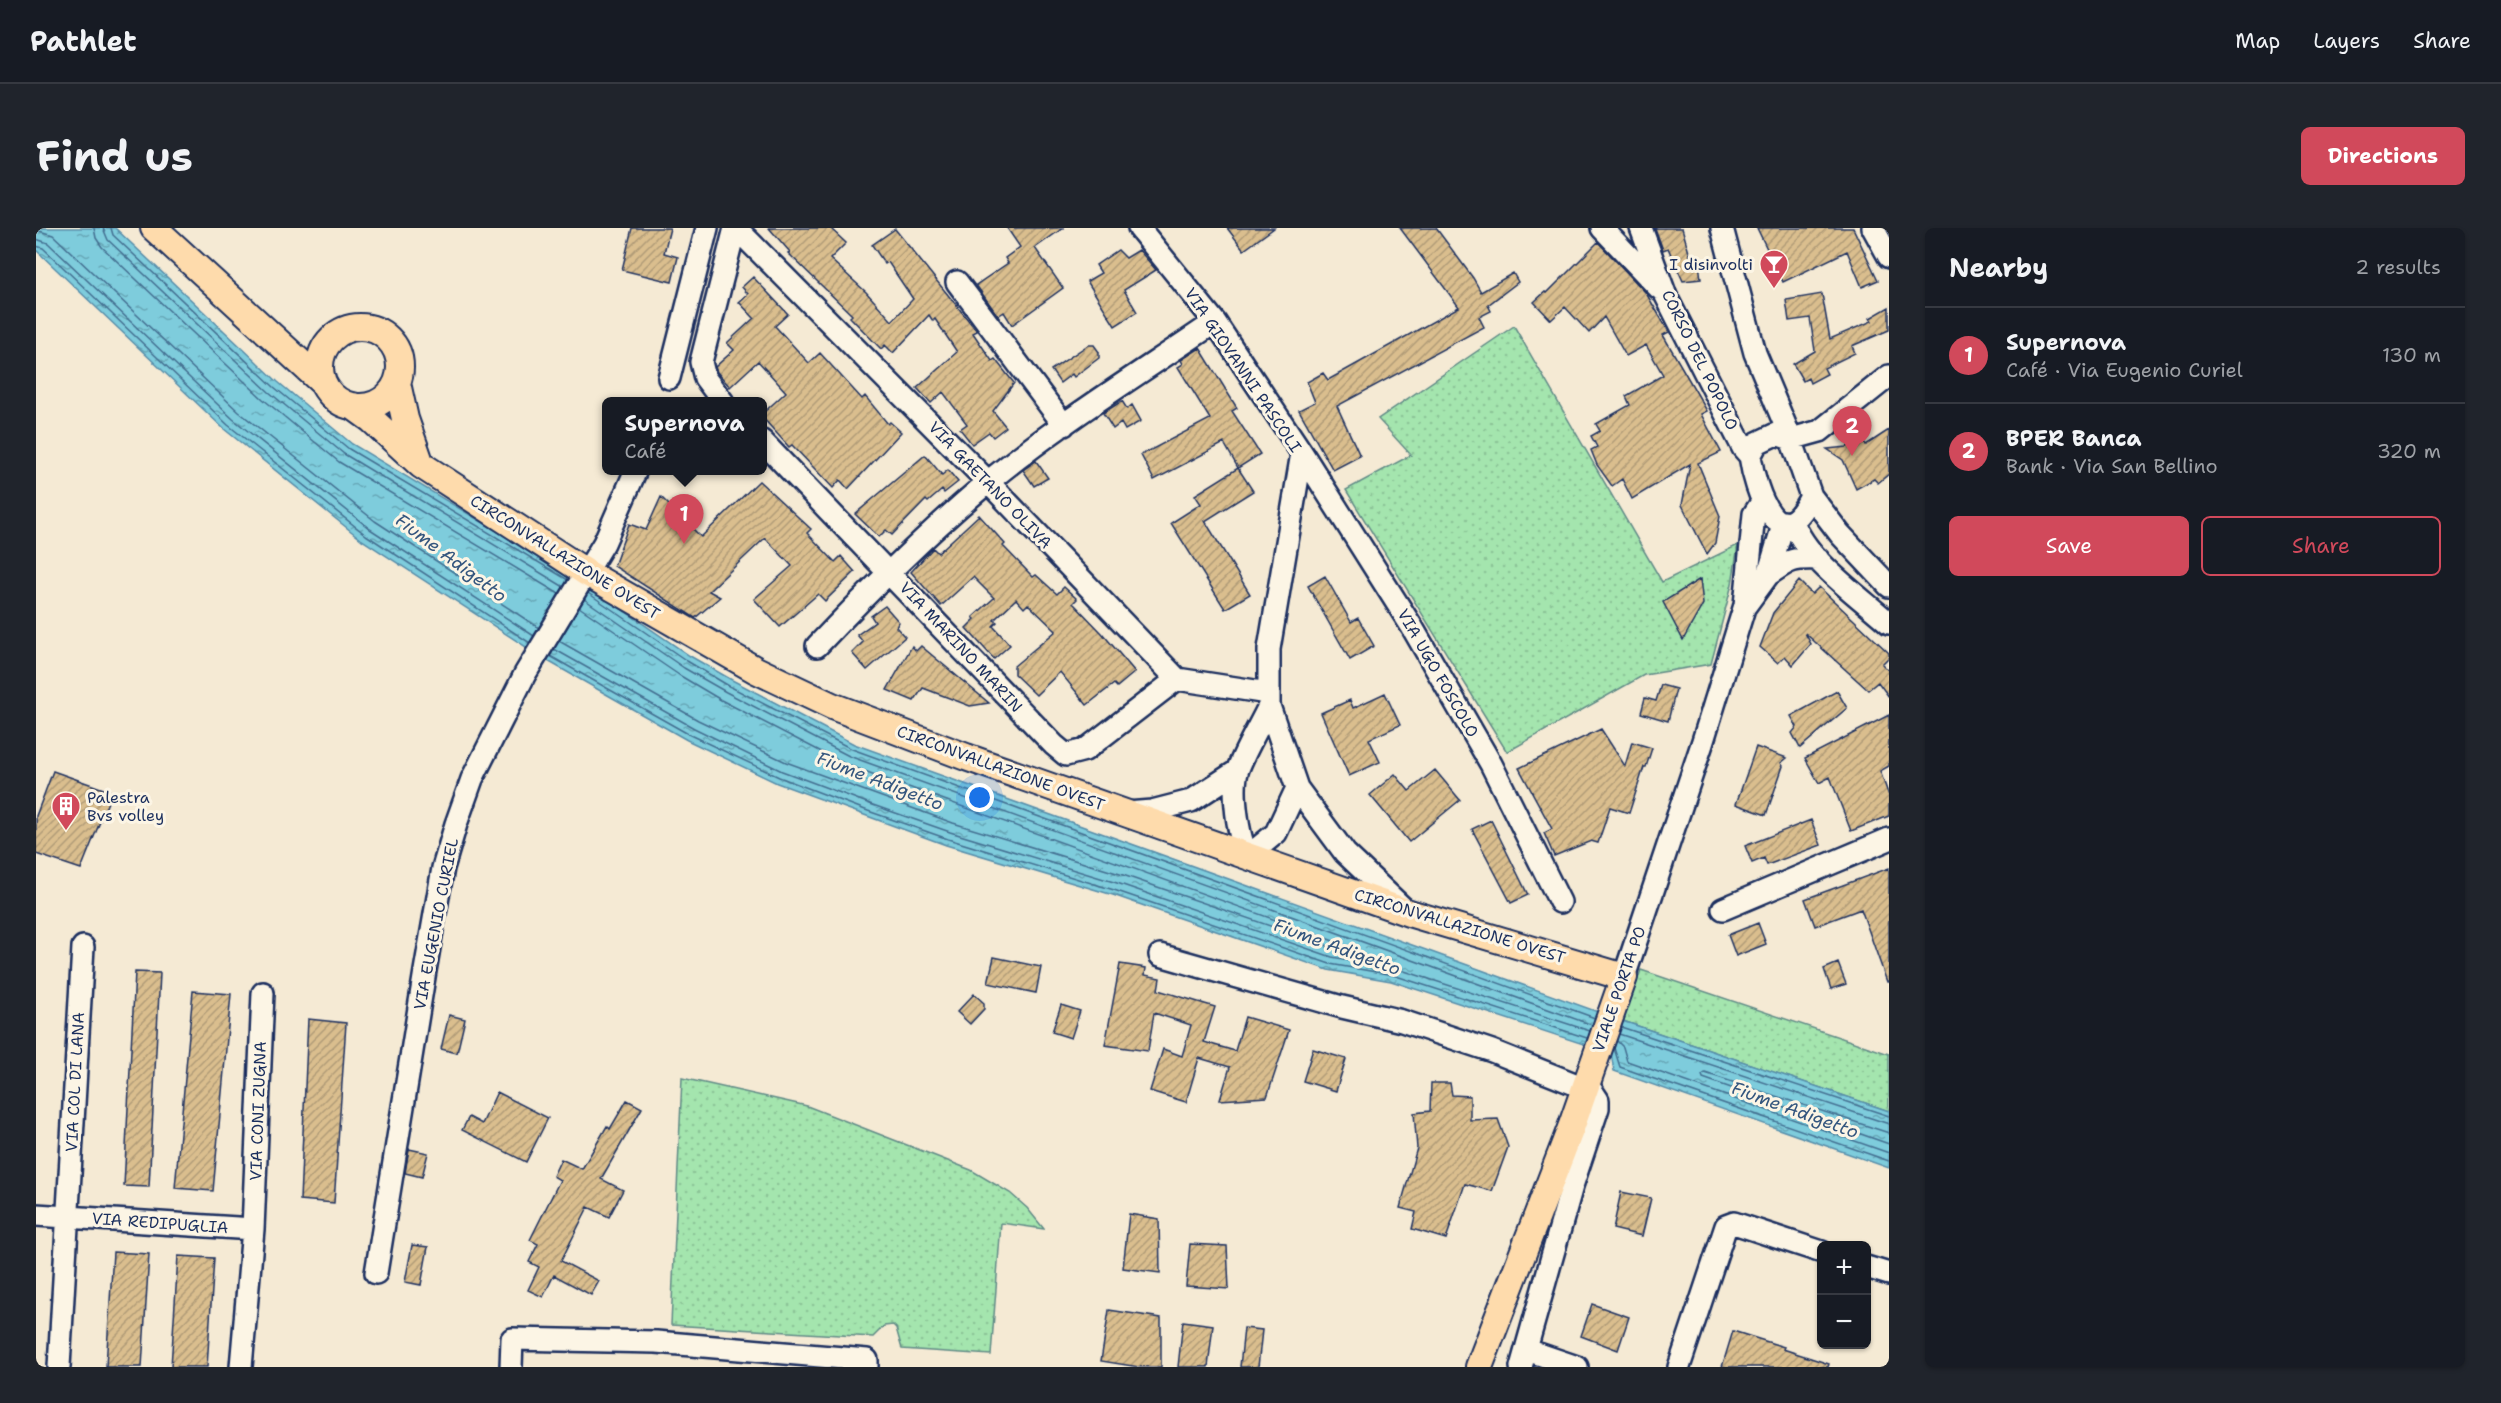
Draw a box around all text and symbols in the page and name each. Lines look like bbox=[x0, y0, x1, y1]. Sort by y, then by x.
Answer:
text: Pathlet bbox=[30, 22, 137, 60]
text: Map bbox=[2235, 27, 2280, 55]
text: Layers bbox=[2313, 27, 2380, 55]
text: Share bbox=[2413, 27, 2471, 55]
button: Directions bbox=[2301, 127, 2465, 185]
text: Find us bbox=[36, 128, 193, 184]
bar icon: I disinvolti bbox=[1758, 248, 1790, 290]
text: Nearby bbox=[1949, 250, 2048, 285]
place label: I disinvolti bbox=[1669, 254, 1753, 275]
text: 2 results bbox=[2355, 254, 2441, 280]
street label: VIA GIOVANNI PASCOLI bbox=[1180, 284, 1306, 457]
street label: CORSO DEL POPOLO bbox=[1657, 286, 1743, 434]
text: Supernova bbox=[2006, 328, 2126, 357]
text: 1 bbox=[1964, 342, 1973, 368]
text: 130 m bbox=[2382, 342, 2441, 368]
text: Café · Via Eugenio Curiel bbox=[2006, 357, 2243, 383]
popup bbox=[602, 397, 767, 475]
pin: 2 bbox=[1832, 406, 1872, 456]
text: Supernova bbox=[624, 409, 745, 438]
street label: VIA GAETANO OLIVA bbox=[924, 417, 1056, 553]
text: BPER Banca bbox=[2006, 424, 2142, 453]
text: Café bbox=[624, 438, 667, 464]
text: 2 bbox=[1962, 438, 1976, 464]
text: 320 m bbox=[2377, 438, 2441, 464]
text: Bank · Via San Bellino bbox=[2006, 453, 2218, 479]
street label: CIRCONVALLAZIONE OVEST bbox=[466, 490, 664, 624]
pin: 1 bbox=[664, 494, 704, 544]
water label: Fiume Adigetto bbox=[390, 508, 512, 608]
button: Save bbox=[1949, 516, 2189, 576]
button: Share bbox=[2201, 516, 2441, 576]
street label: VIA MARINO MARIN bbox=[895, 577, 1027, 717]
street label: VIA UGO FOSCOLO bbox=[1393, 605, 1483, 741]
street label: CIRCONVALLAZIONE OVEST bbox=[894, 721, 1108, 815]
water label: Fiume Adigetto bbox=[813, 746, 947, 816]
your location bbox=[965, 783, 994, 812]
place label: Palestra Bvs volley bbox=[87, 787, 164, 826]
building icon: Palestra Bvs volley bbox=[50, 790, 82, 832]
street label: VIA EUGENIO CURIEL bbox=[409, 836, 463, 1012]
street label: CIRCONVALLAZIONE OVEST bbox=[1352, 884, 1568, 968]
water label: Fiume Adigetto bbox=[1270, 913, 1404, 981]
street label: VIALE PORTA PO bbox=[1588, 923, 1650, 1055]
street label: VIA COL DI LANA bbox=[61, 1012, 89, 1152]
street label: VIA CONI ZUGNA bbox=[245, 1041, 271, 1181]
water label: Fiume Adigetto bbox=[1728, 1076, 1862, 1144]
street label: VIA REDIPUGLIA bbox=[91, 1208, 229, 1238]
map controls bbox=[1817, 1241, 1871, 1349]
button: + bbox=[1817, 1241, 1871, 1295]
button: − bbox=[1817, 1295, 1871, 1349]

